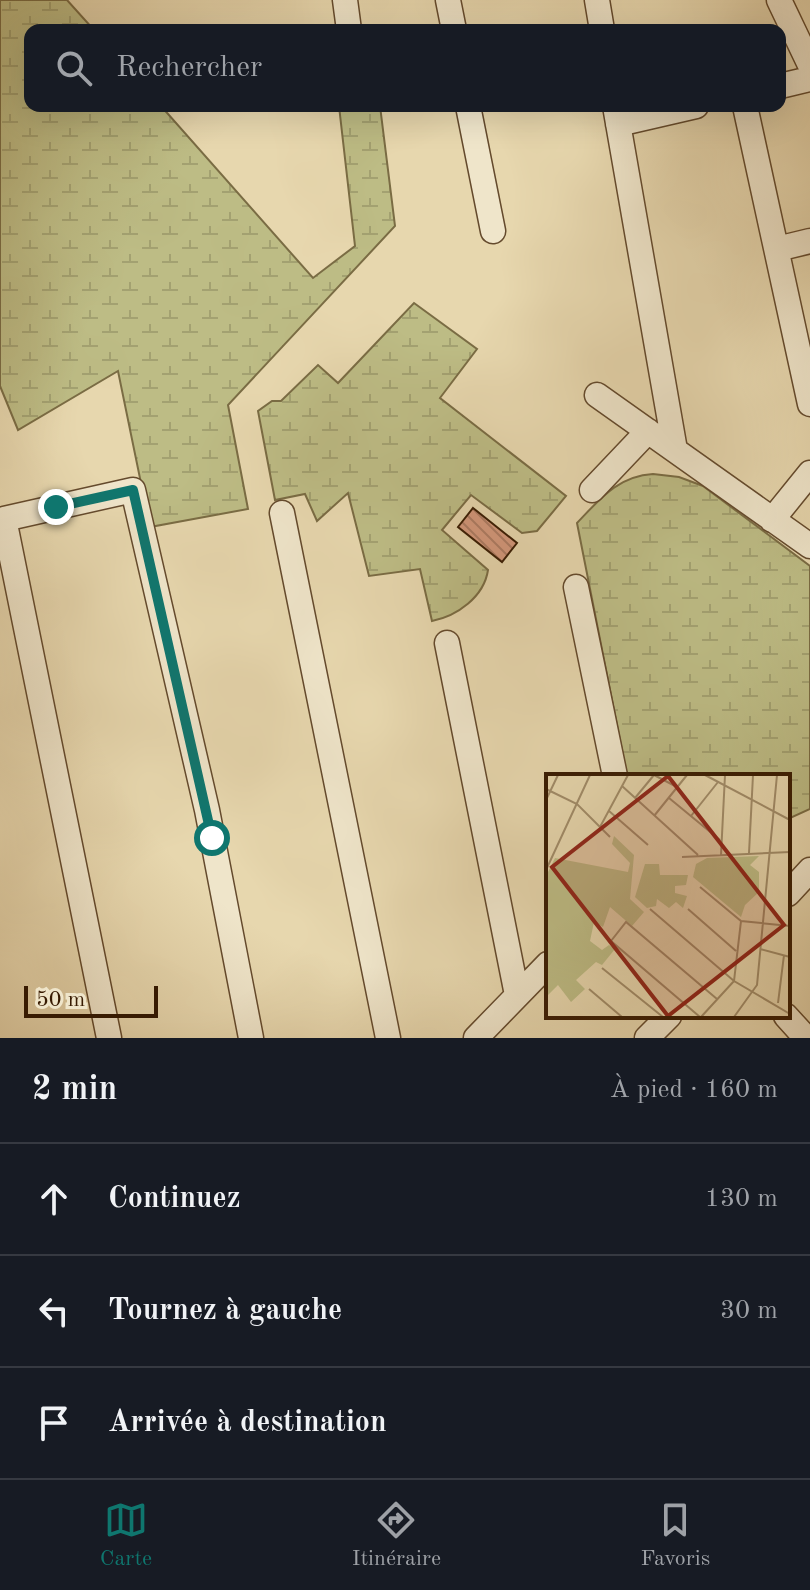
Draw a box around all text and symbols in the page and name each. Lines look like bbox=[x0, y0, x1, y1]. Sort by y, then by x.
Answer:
search box bbox=[24, 24, 786, 112]
icon: search bbox=[52, 46, 96, 90]
text: Rechercher bbox=[116, 53, 262, 83]
route end bbox=[38, 489, 74, 525]
inset map bbox=[546, 774, 790, 1018]
route start bbox=[194, 820, 230, 856]
scale bar bbox=[24, 982, 158, 1018]
text: 50 m bbox=[36, 989, 85, 1011]
text: 2 min bbox=[32, 1073, 117, 1107]
text: À pied · 160 m bbox=[610, 1077, 778, 1103]
icon: ahead bbox=[32, 1177, 76, 1221]
text: Continuez bbox=[108, 1184, 241, 1214]
text: 130 m bbox=[705, 1186, 778, 1212]
icon: left bbox=[32, 1289, 76, 1333]
text: Tournez à gauche bbox=[108, 1296, 342, 1326]
text: 30 m bbox=[720, 1298, 778, 1324]
icon: arrive bbox=[32, 1401, 76, 1445]
text: Arrivée à destination bbox=[108, 1408, 387, 1438]
tab: Carte bbox=[100, 1498, 152, 1573]
tab: Itinéraire bbox=[352, 1498, 441, 1573]
tab: Favoris bbox=[641, 1498, 710, 1573]

